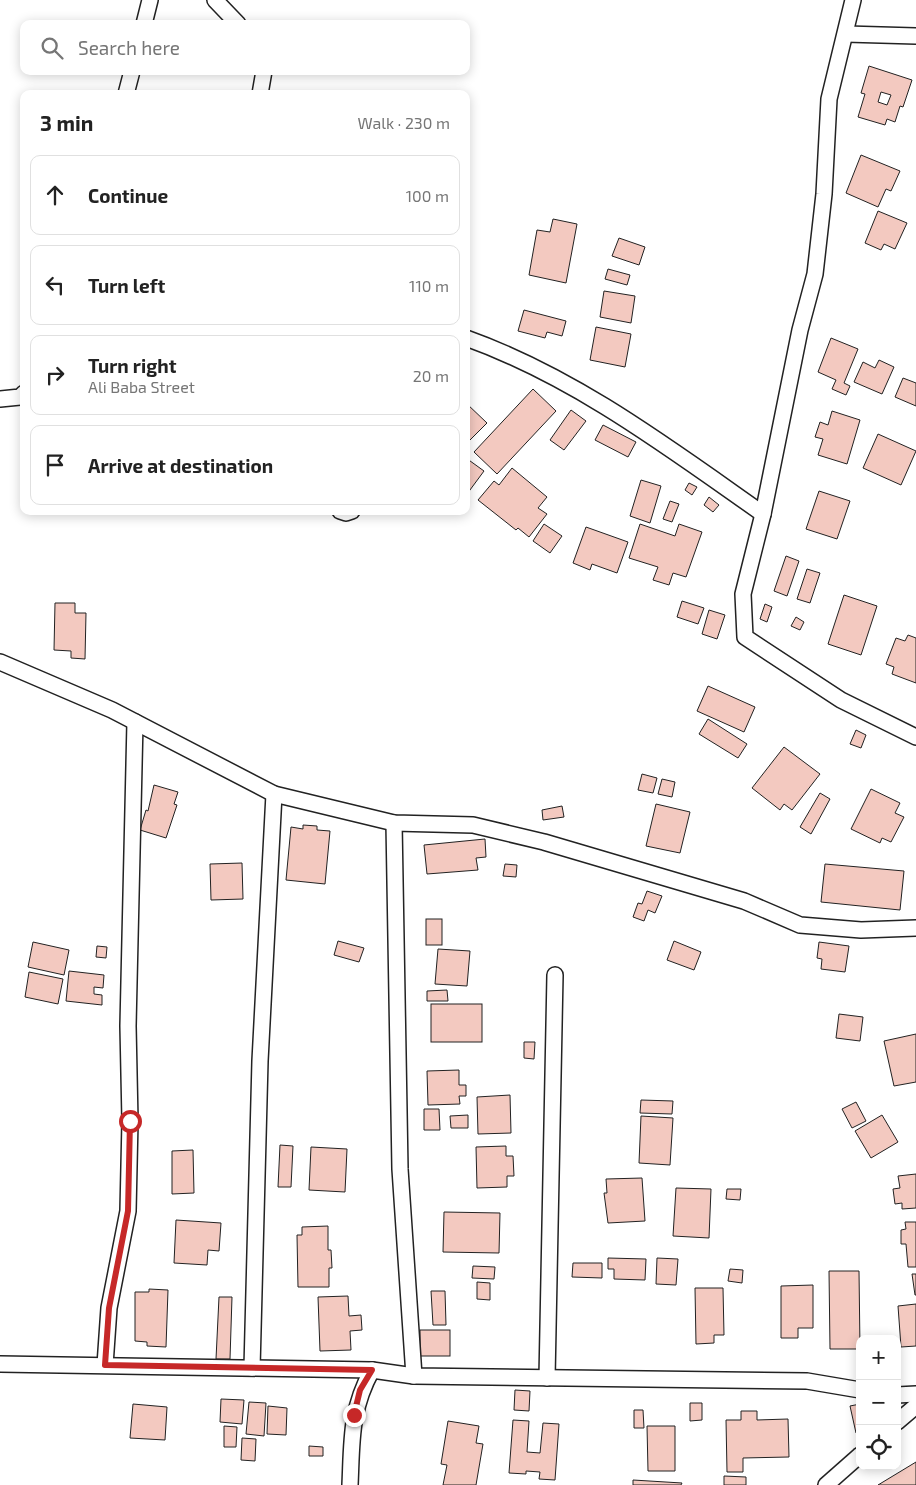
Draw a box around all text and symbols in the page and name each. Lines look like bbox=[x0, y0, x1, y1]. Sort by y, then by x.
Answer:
search box bbox=[20, 20, 470, 75]
icon: search bbox=[38, 34, 66, 62]
text: Search here bbox=[78, 36, 180, 59]
text: 3 min bbox=[40, 110, 93, 135]
text: Walk · 230 m bbox=[357, 113, 450, 132]
icon: ahead bbox=[41, 181, 69, 209]
text: Continue bbox=[88, 184, 168, 207]
text: 100 m bbox=[406, 186, 449, 205]
icon: left bbox=[41, 271, 69, 299]
text: Turn left bbox=[88, 274, 165, 297]
text: 110 m bbox=[409, 276, 449, 295]
text: Turn right bbox=[88, 354, 176, 377]
icon: right bbox=[41, 361, 69, 389]
text: 20 m bbox=[413, 366, 449, 385]
text: Ali Baba Street bbox=[88, 377, 195, 396]
icon: arrive bbox=[41, 451, 69, 479]
text: Arrive at destination bbox=[88, 454, 273, 477]
route start bbox=[119, 1110, 142, 1133]
map controls bbox=[856, 1335, 901, 1470]
button: + bbox=[856, 1335, 901, 1380]
button: − bbox=[856, 1380, 901, 1425]
route end bbox=[343, 1404, 366, 1427]
button: locate bbox=[856, 1425, 901, 1470]

